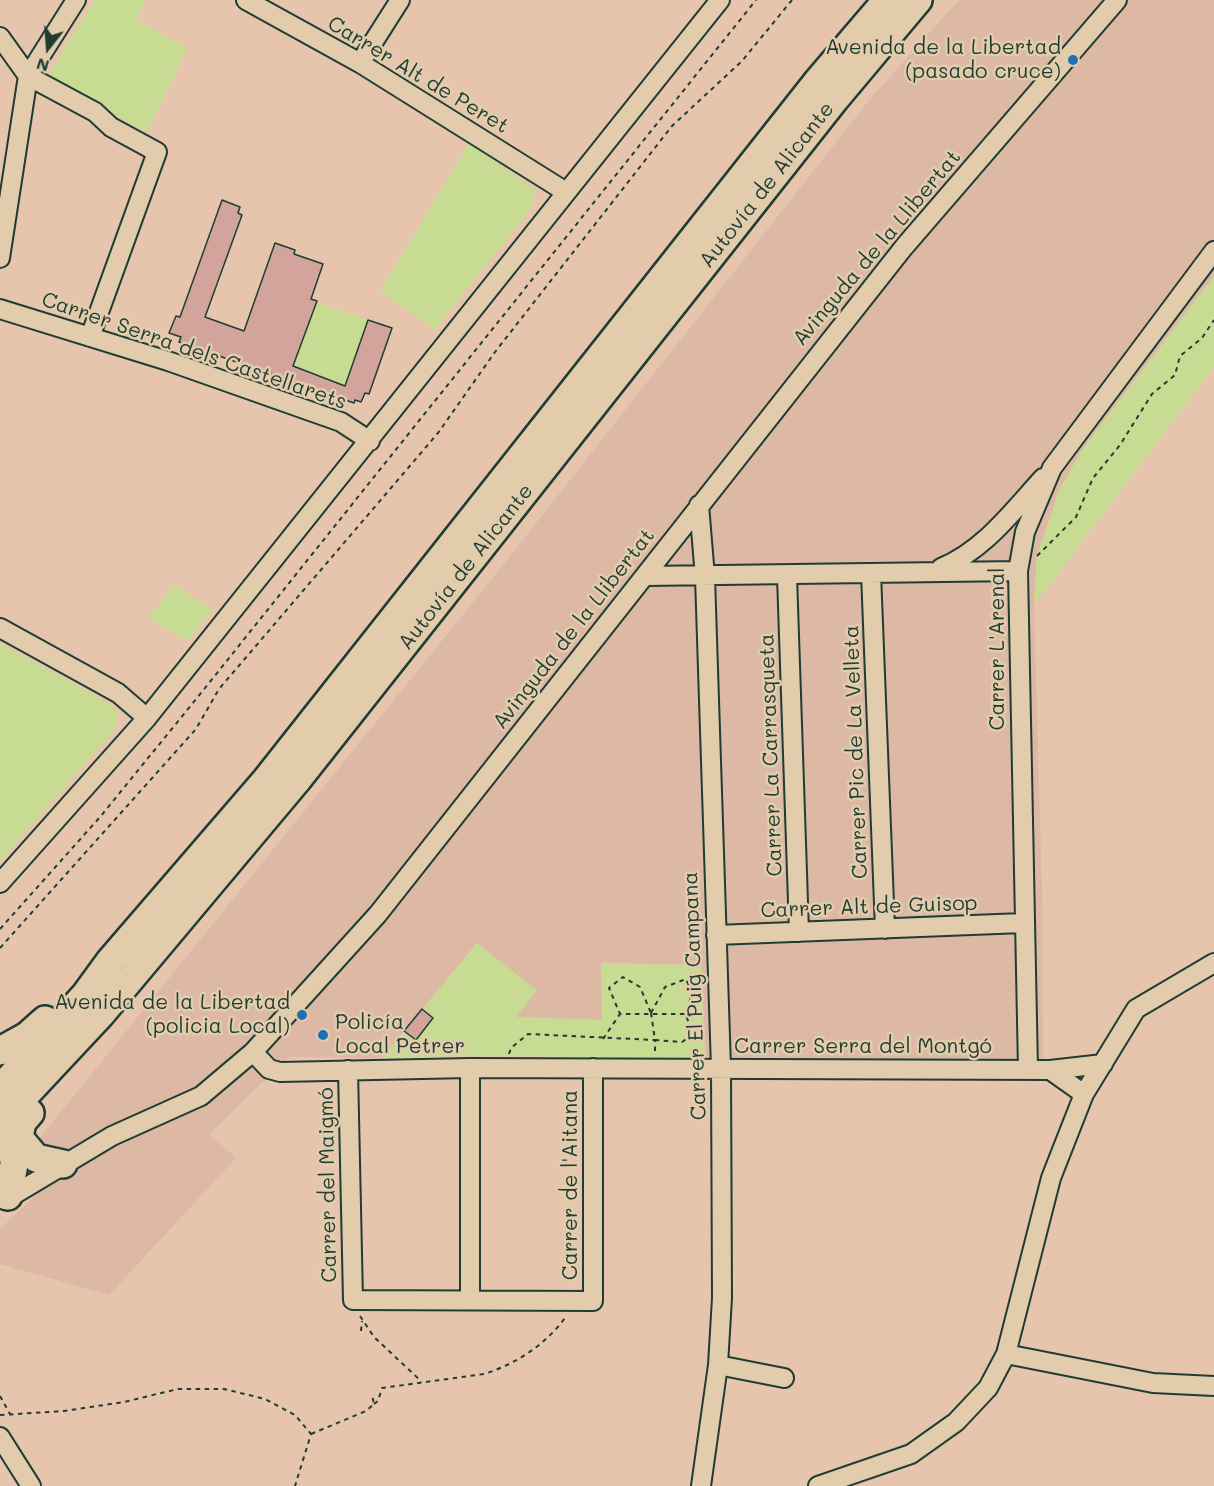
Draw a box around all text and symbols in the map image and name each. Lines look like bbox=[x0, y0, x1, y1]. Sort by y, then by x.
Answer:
street label: Carrer Alt de Peret bbox=[323, 11, 513, 139]
north arrow bbox=[18, 18, 78, 78]
place label: Avenida de la Libertad (pasado cruce) bbox=[825, 35, 1061, 85]
marker: Avenida de la Libertad (pasado cruce) bbox=[1066, 53, 1080, 67]
text: N bbox=[34, 54, 51, 78]
street label: Autovía de Alicante bbox=[694, 97, 840, 273]
street label: Avinguda de la Llibertat bbox=[788, 145, 966, 351]
street label: Carrer Serra dels Castellarets bbox=[38, 287, 350, 415]
street label: Autovía de Alicante bbox=[393, 479, 539, 655]
street label: Avinguda de la Llibertat bbox=[488, 524, 660, 734]
street label: Carrer L'Arenal bbox=[985, 567, 1011, 731]
street label: Carrer Pic de La Velleta bbox=[839, 625, 873, 879]
street label: Carrer La Carrasqueta bbox=[754, 633, 788, 877]
street label: Carrer El Puig Campana bbox=[678, 871, 712, 1121]
street label: Carrer Alt de Guisop bbox=[760, 891, 978, 923]
place label: Avenida de la Libertad (policia Local) bbox=[54, 990, 290, 1040]
marker: Avenida de la Libertad (policia Local) bbox=[295, 1008, 309, 1022]
place label: Policía Local Petrer bbox=[335, 1010, 465, 1060]
marker: Policía Local Petrer bbox=[316, 1028, 330, 1042]
street label: Carrer Serra del Montgó bbox=[734, 1034, 992, 1060]
street label: Carrer del Maigmó bbox=[314, 1087, 342, 1283]
street label: Carrer de l'Aitana bbox=[558, 1090, 584, 1280]

